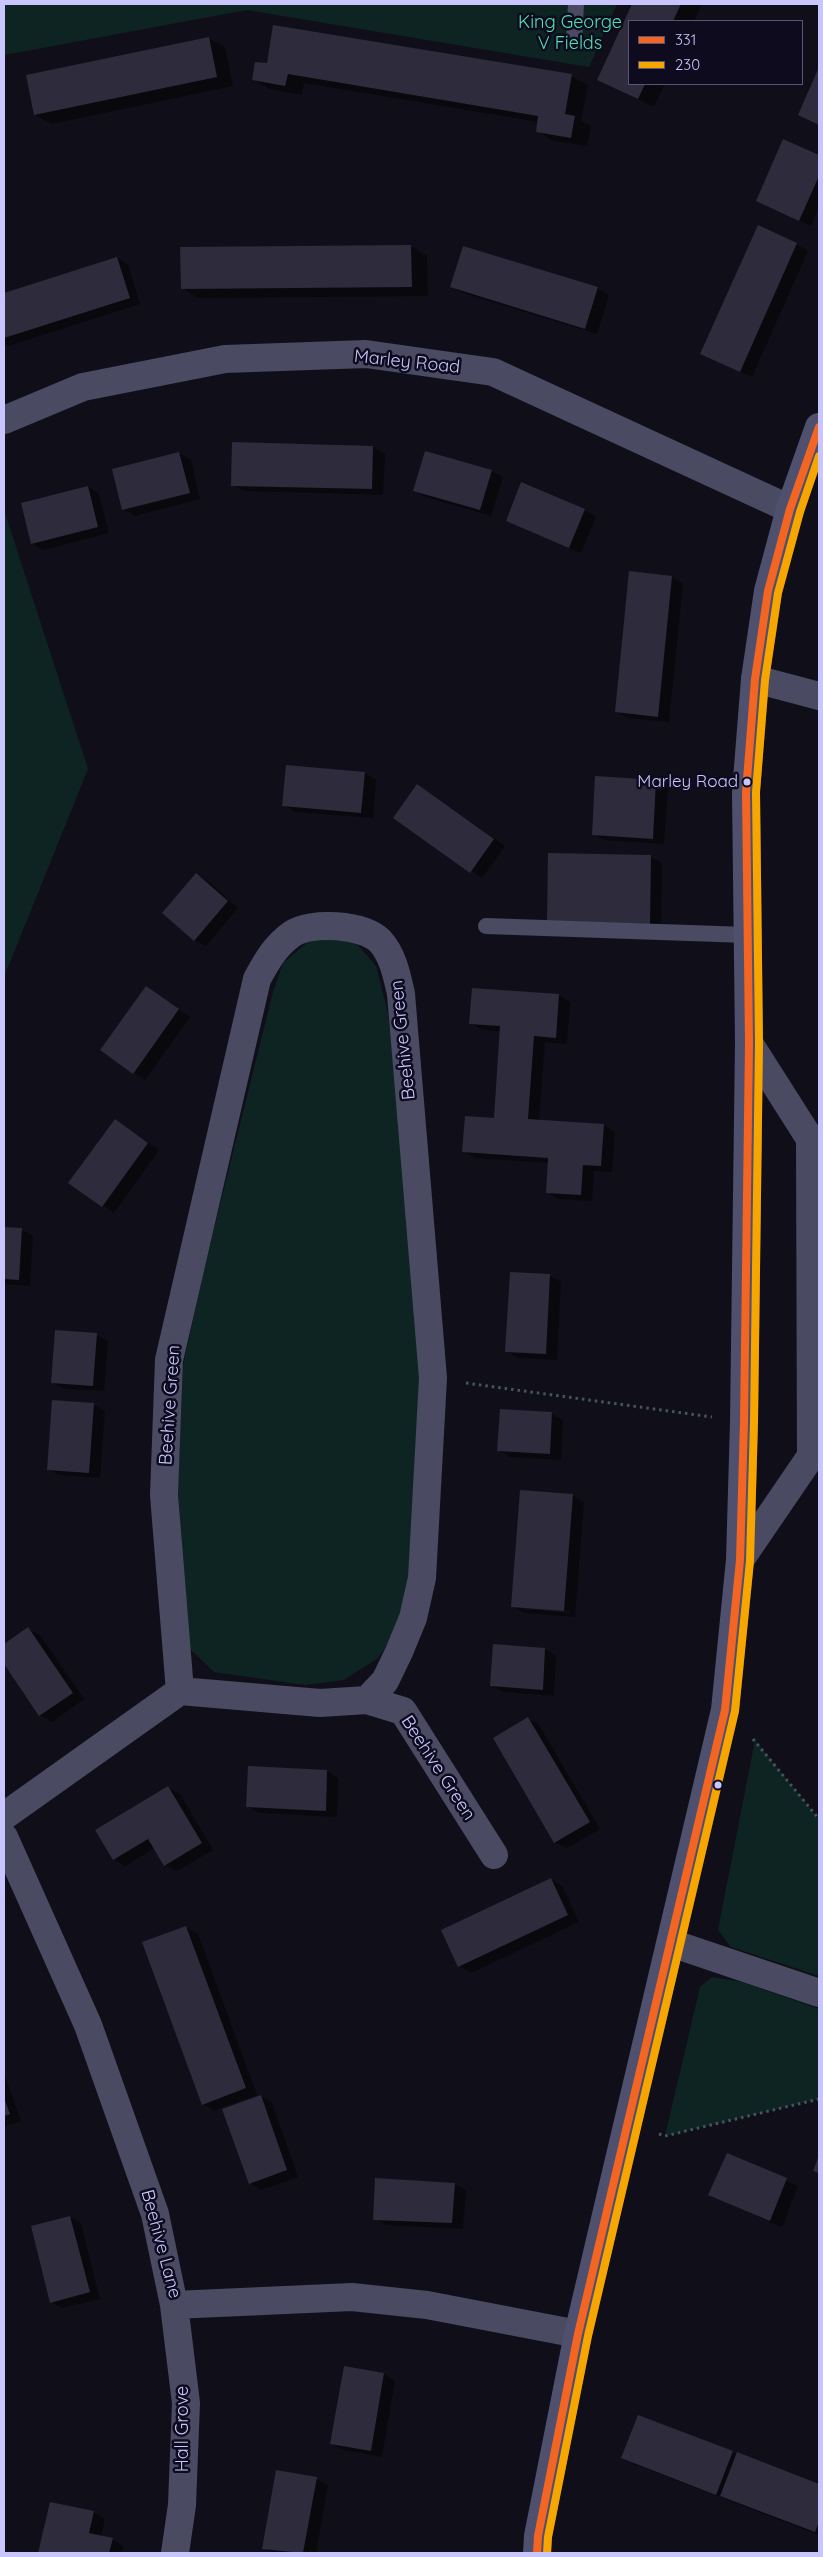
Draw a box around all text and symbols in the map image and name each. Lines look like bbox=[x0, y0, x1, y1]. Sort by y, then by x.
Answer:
park label: King George V Fields bbox=[518, 12, 622, 54]
legend bbox=[628, 20, 803, 85]
text: 331 bbox=[675, 30, 696, 49]
text: 230 bbox=[675, 55, 700, 74]
street label: Marley Road bbox=[353, 346, 461, 378]
place label: Marley Road bbox=[637, 772, 738, 792]
marker: Marley Road bbox=[742, 777, 752, 787]
street label: Beehive Green bbox=[386, 979, 420, 1101]
street label: Beehive Green bbox=[155, 1344, 185, 1466]
street label: Beehive Green bbox=[396, 1712, 480, 1824]
unlabelled marker bbox=[713, 1780, 723, 1790]
street label: Beehive Lane bbox=[136, 2187, 186, 2301]
street label: Hall Grove bbox=[172, 2386, 194, 2472]

